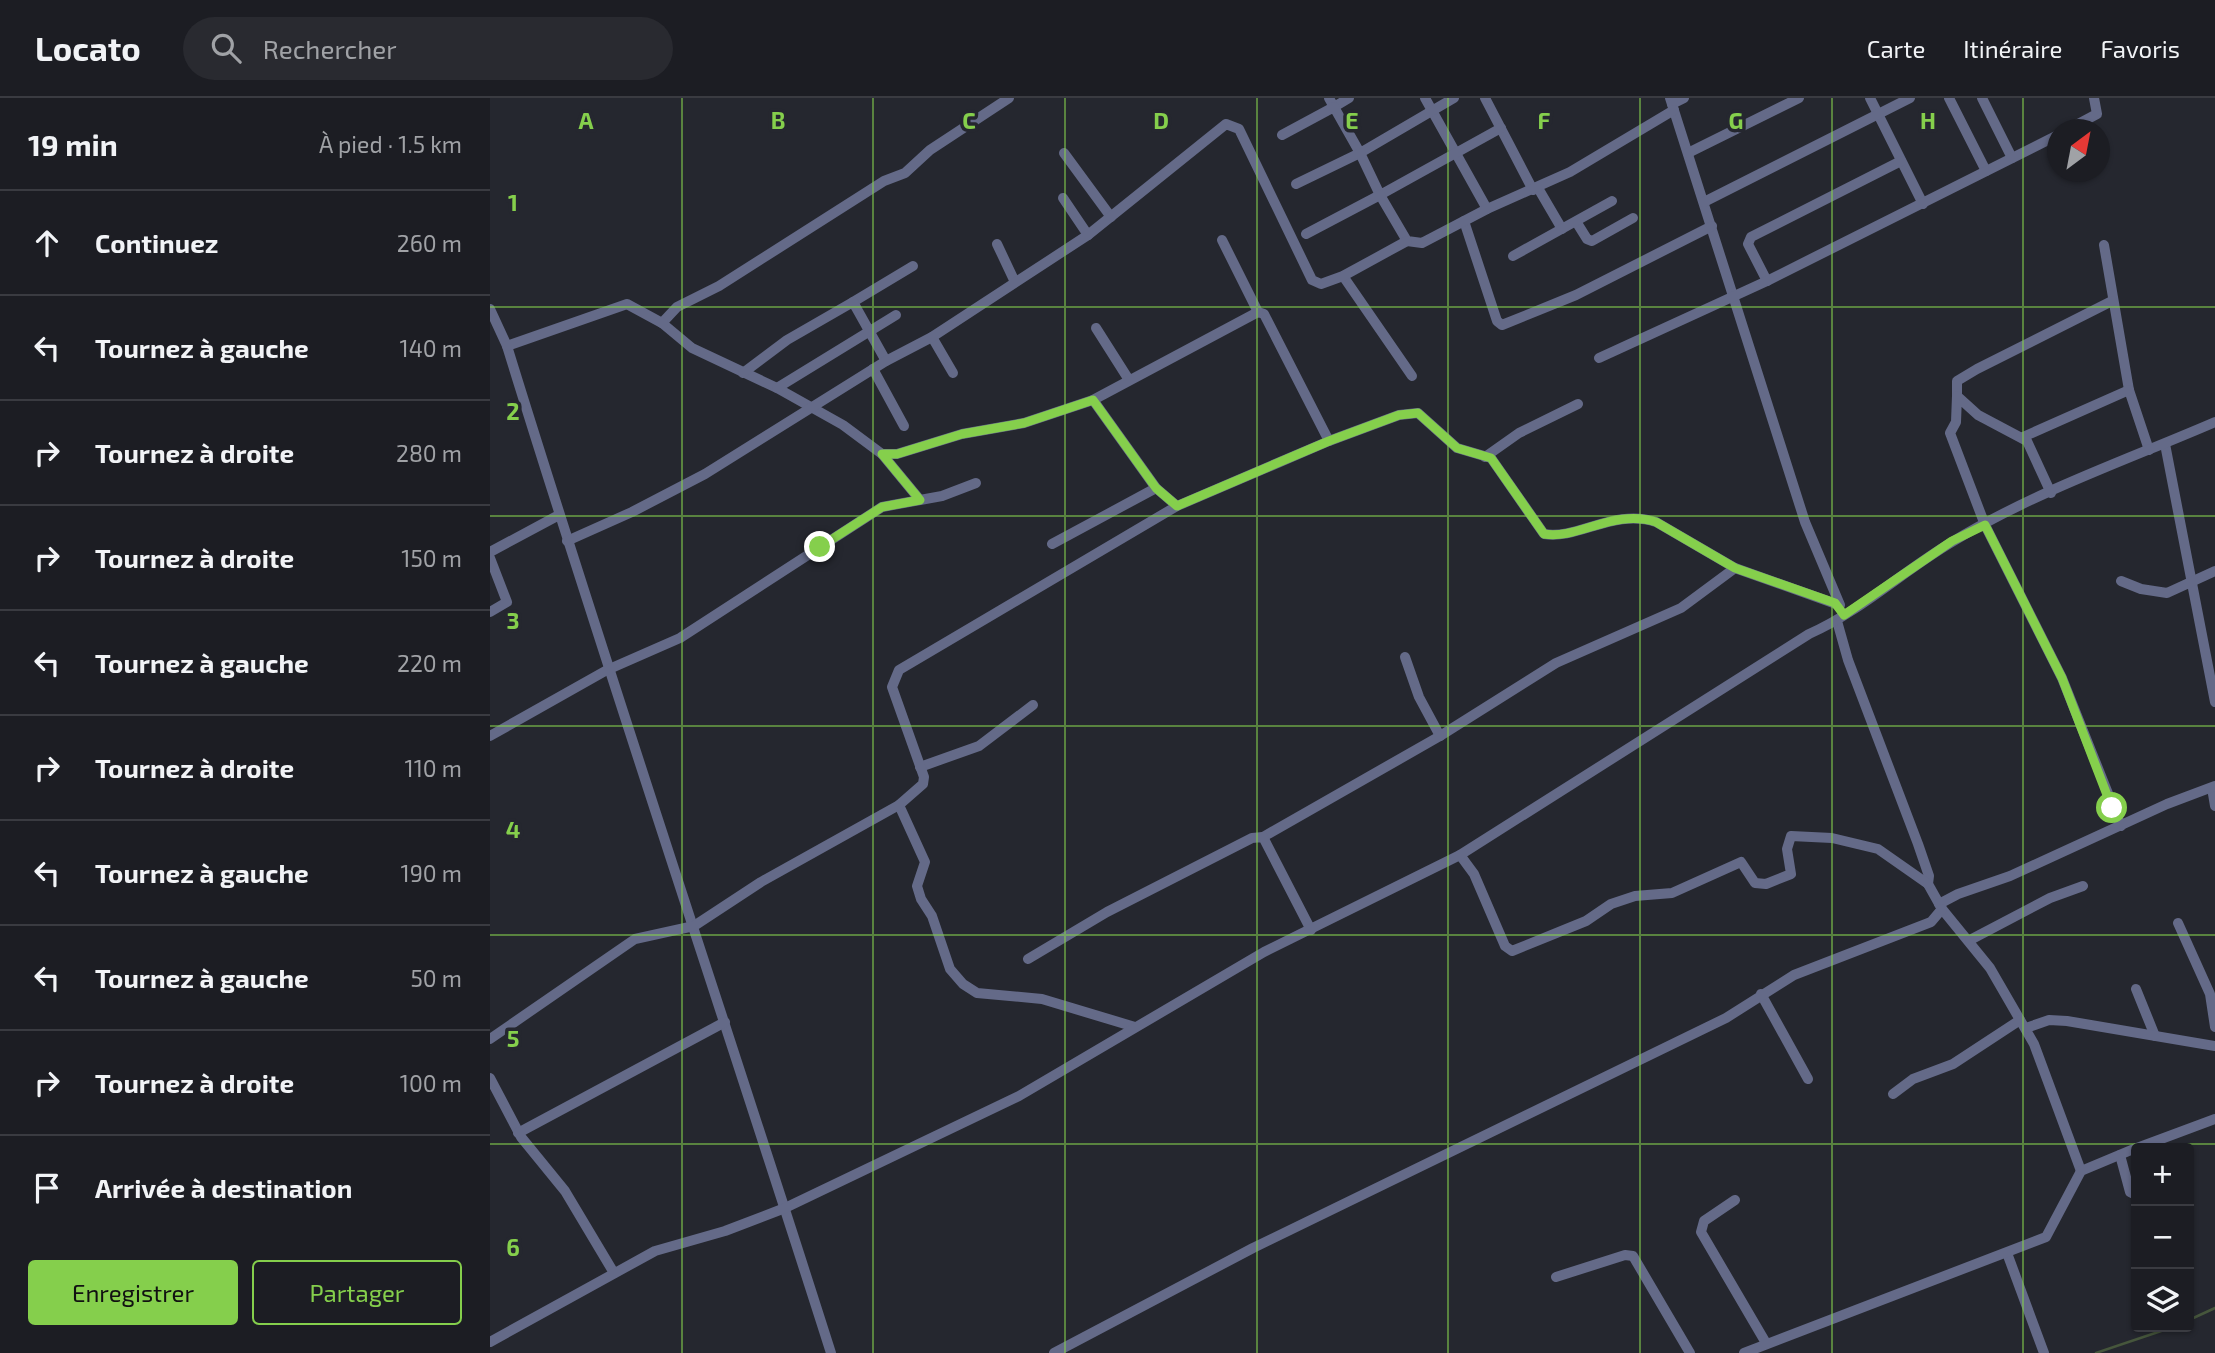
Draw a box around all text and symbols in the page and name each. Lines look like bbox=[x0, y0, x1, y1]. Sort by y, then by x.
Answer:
search box bbox=[183, 17, 673, 80]
text: Locato bbox=[35, 28, 141, 68]
icon: search bbox=[207, 29, 245, 67]
text: Rechercher bbox=[263, 33, 397, 64]
text: Carte bbox=[1867, 34, 1925, 63]
text: Itinéraire bbox=[1963, 34, 2062, 63]
text: Favoris bbox=[2100, 34, 2180, 63]
text: A bbox=[578, 106, 594, 134]
text: B bbox=[771, 106, 785, 134]
text: C bbox=[962, 106, 976, 134]
text: D bbox=[1153, 106, 1169, 134]
text: E bbox=[1345, 106, 1359, 134]
text: F bbox=[1538, 106, 1551, 134]
text: G bbox=[1729, 106, 1743, 134]
text: H bbox=[1920, 106, 1936, 134]
north arrow bbox=[2047, 119, 2110, 182]
text: 19 min bbox=[28, 126, 118, 162]
text: À pied · 1.5 km bbox=[319, 130, 462, 158]
text: 1 bbox=[508, 188, 518, 216]
icon: ahead bbox=[28, 224, 66, 262]
text: Continuez bbox=[95, 227, 218, 258]
text: 260 m bbox=[397, 229, 462, 257]
icon: left bbox=[28, 329, 66, 367]
text: Tournez à gauche bbox=[95, 332, 309, 363]
text: 140 m bbox=[400, 334, 462, 362]
text: 2 bbox=[506, 397, 520, 425]
icon: right bbox=[28, 434, 66, 472]
text: Tournez à droite bbox=[95, 437, 294, 468]
text: 280 m bbox=[396, 439, 462, 467]
route end bbox=[804, 531, 835, 562]
icon: right bbox=[28, 539, 66, 577]
text: Tournez à droite bbox=[95, 542, 294, 573]
text: 150 m bbox=[401, 544, 462, 572]
text: 3 bbox=[506, 606, 520, 634]
icon: left bbox=[28, 644, 66, 682]
text: Tournez à gauche bbox=[95, 647, 309, 678]
text: 220 m bbox=[397, 649, 462, 677]
icon: right bbox=[28, 749, 66, 787]
text: Tournez à droite bbox=[95, 752, 294, 783]
text: 110 m bbox=[405, 754, 462, 782]
route start bbox=[2096, 792, 2127, 823]
text: 4 bbox=[506, 815, 520, 843]
icon: left bbox=[28, 854, 66, 892]
text: Tournez à gauche bbox=[95, 857, 309, 888]
text: 190 m bbox=[401, 859, 462, 887]
icon: left bbox=[28, 959, 66, 997]
text: Tournez à gauche bbox=[95, 962, 309, 993]
text: 50 m bbox=[411, 964, 462, 992]
text: 5 bbox=[507, 1024, 519, 1052]
icon: right bbox=[28, 1064, 66, 1102]
text: Tournez à droite bbox=[95, 1067, 294, 1098]
text: 100 m bbox=[400, 1069, 462, 1097]
map controls bbox=[2131, 1143, 2194, 1332]
button: + bbox=[2131, 1143, 2194, 1206]
icon: arrive bbox=[28, 1169, 66, 1207]
text: Arrivée à destination bbox=[95, 1172, 352, 1203]
button: − bbox=[2131, 1206, 2194, 1269]
text: 6 bbox=[506, 1233, 520, 1261]
button: Enregistrer bbox=[28, 1260, 238, 1325]
button: Partager bbox=[252, 1260, 462, 1325]
button: layers bbox=[2131, 1269, 2194, 1332]

